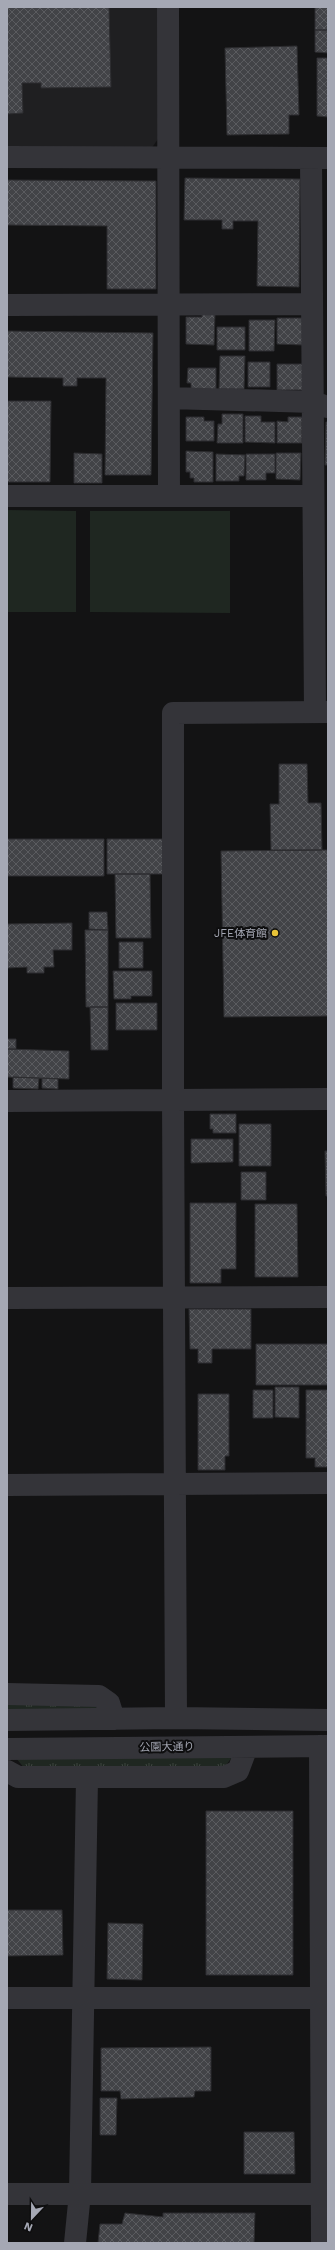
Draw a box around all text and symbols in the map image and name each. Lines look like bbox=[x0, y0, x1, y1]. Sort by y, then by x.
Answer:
place label: JFE体育館 bbox=[214, 927, 267, 940]
marker: JFE体育館 bbox=[270, 928, 280, 938]
street label: 公園大通り bbox=[139, 1740, 195, 1754]
north arrow bbox=[12, 2198, 52, 2238]
text: N bbox=[22, 2219, 35, 2234]

